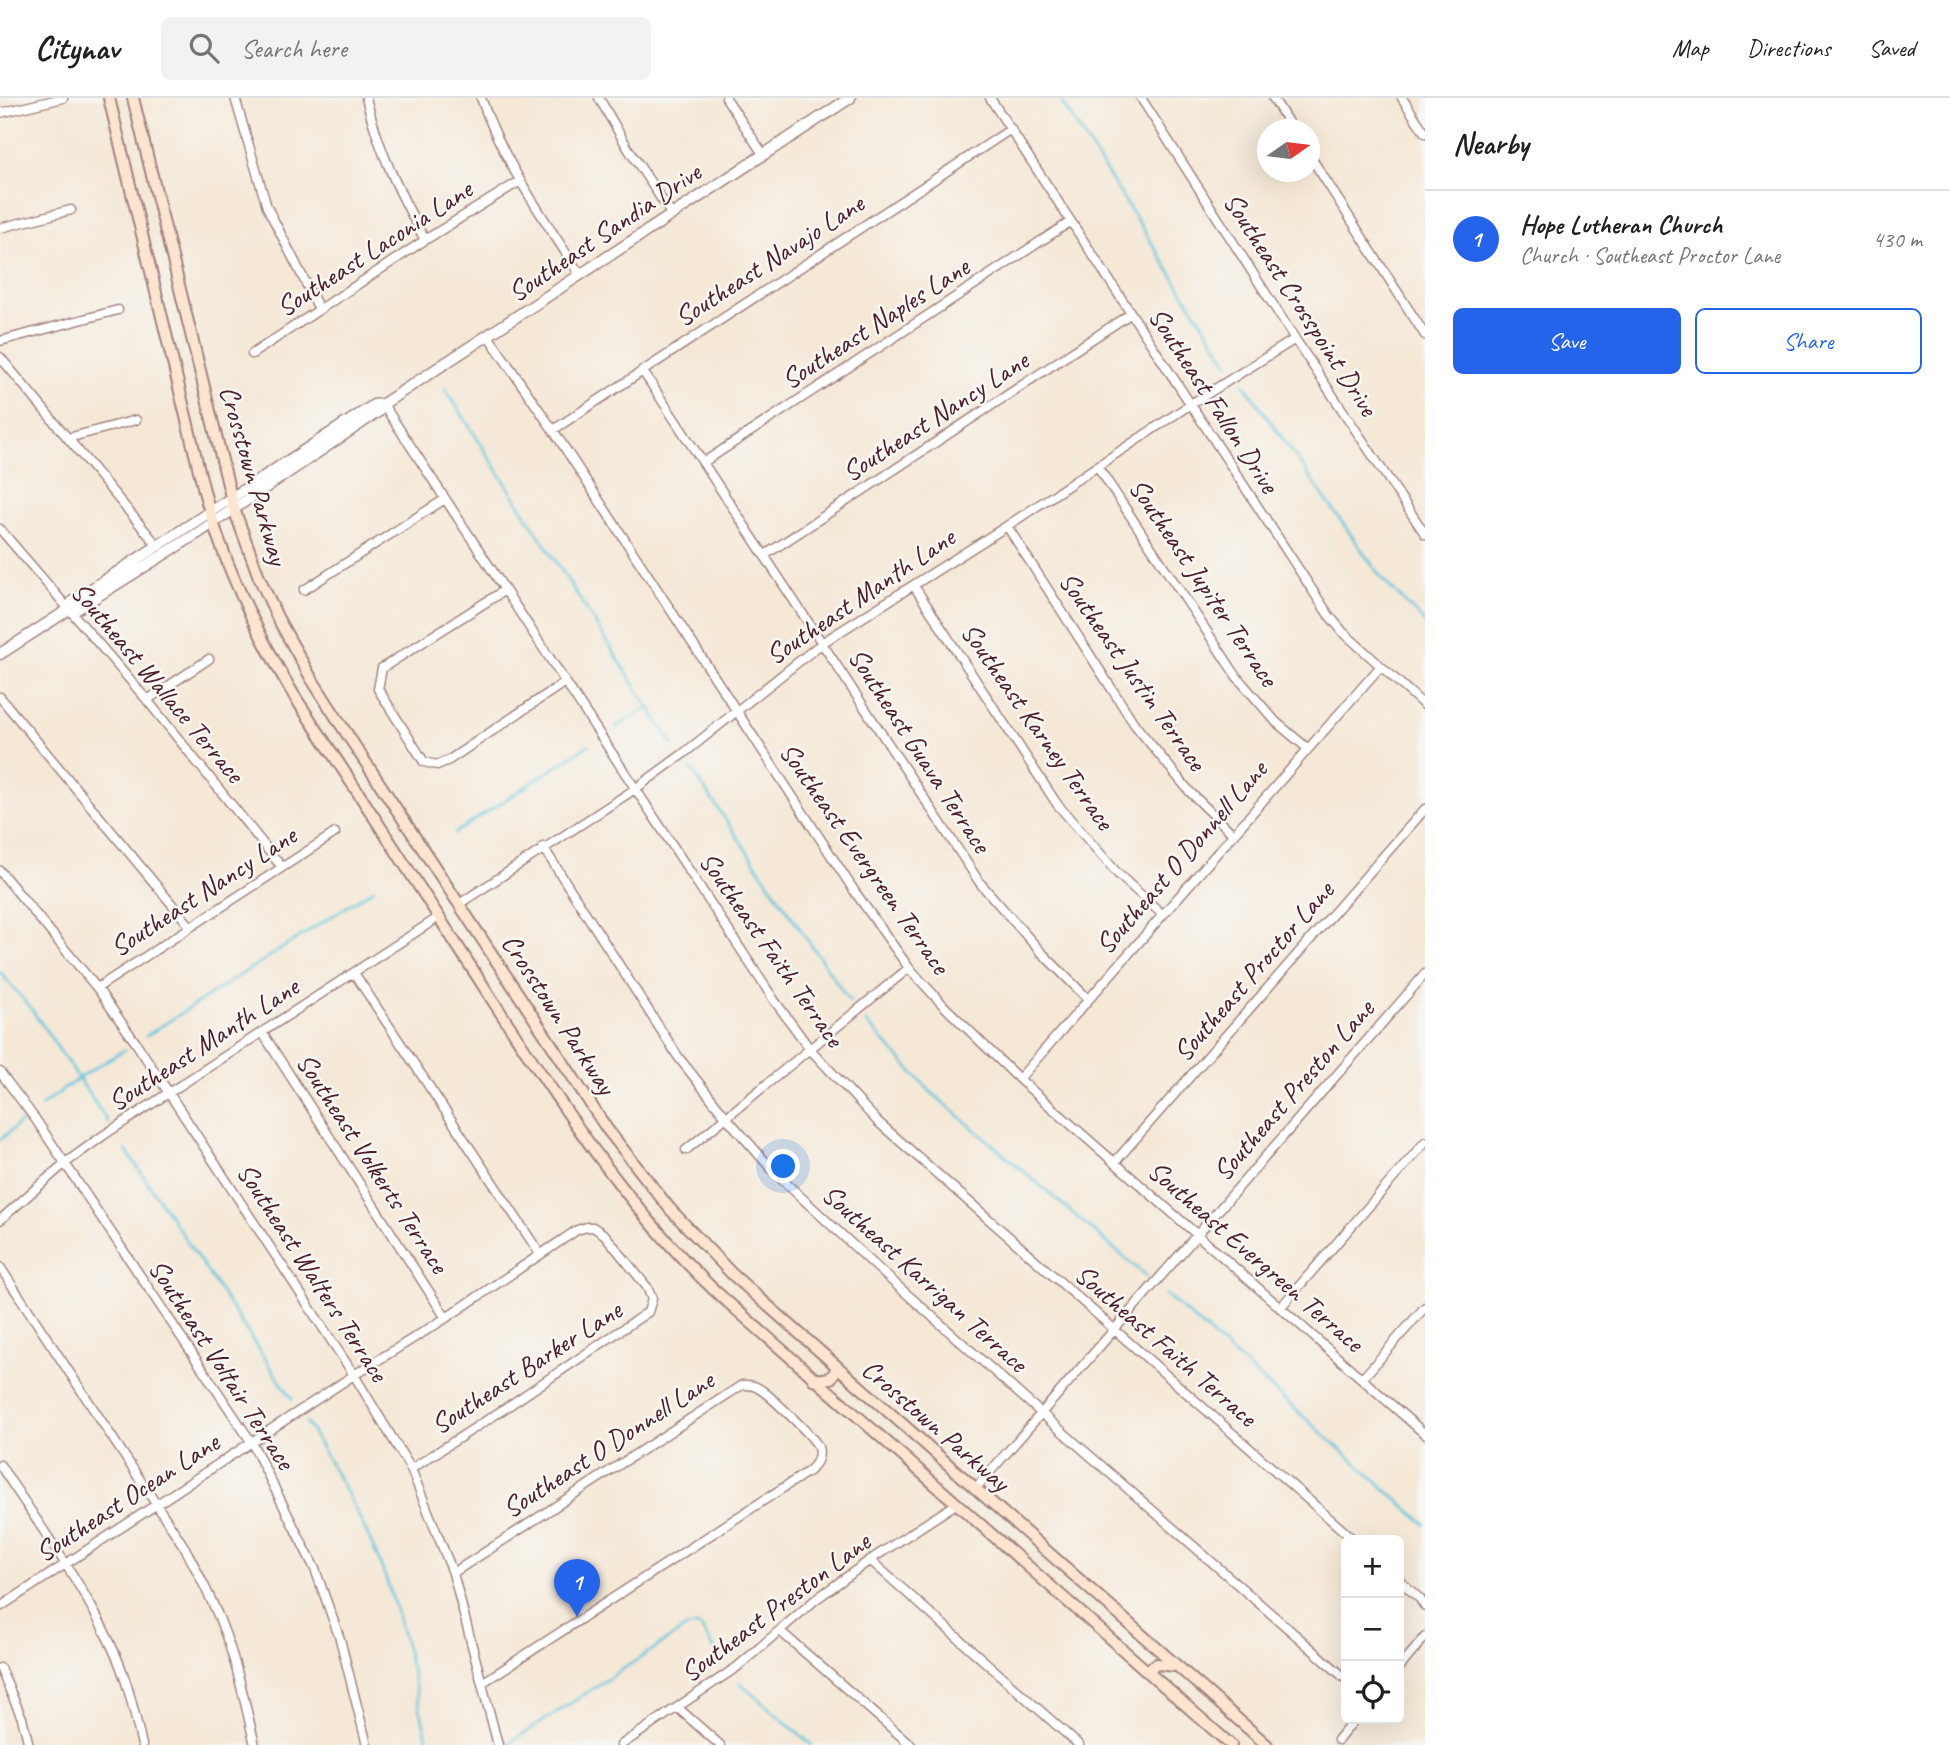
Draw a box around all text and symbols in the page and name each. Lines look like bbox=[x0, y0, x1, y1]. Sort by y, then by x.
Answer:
search box bbox=[161, 17, 651, 80]
text: Citynav bbox=[35, 27, 119, 69]
icon: search bbox=[185, 29, 223, 67]
text: Search here bbox=[241, 32, 347, 65]
text: Map bbox=[1672, 33, 1709, 63]
text: Directions bbox=[1747, 33, 1830, 63]
text: Saved bbox=[1868, 33, 1915, 63]
north arrow bbox=[1257, 119, 1320, 182]
text: Nearby bbox=[1453, 125, 1529, 163]
street label: Southeast Sandia Drive bbox=[501, 153, 709, 310]
street label: Southeast Laconia Lane bbox=[270, 171, 480, 324]
street label: Southeast Navajo Lane bbox=[668, 185, 872, 334]
street label: Southeast Crosspoint Drive bbox=[1216, 186, 1387, 424]
text: Hope Lutheran Church bbox=[1520, 208, 1722, 241]
text: 1 bbox=[1471, 225, 1481, 254]
text: 430 m bbox=[1873, 225, 1922, 254]
text: Church · Southeast Proctor Lane bbox=[1520, 241, 1780, 270]
street label: Southeast Naples Lane bbox=[774, 248, 977, 397]
street label: Southeast Fallon Drive bbox=[1141, 301, 1288, 501]
button: Save bbox=[1453, 308, 1681, 374]
button: Share bbox=[1695, 308, 1922, 374]
street label: Southeast Nancy Lane bbox=[835, 342, 1036, 489]
street label: Crosstown Parkway bbox=[212, 381, 297, 571]
street label: Southeast Jupiter Terrace bbox=[1121, 471, 1288, 694]
street label: Southeast Manth Lane bbox=[759, 519, 963, 672]
street label: Southeast Justin Terrace bbox=[1051, 565, 1216, 779]
street label: Southeast Wallace Terrace bbox=[64, 574, 253, 791]
street label: Southeast Karney Terrace bbox=[953, 616, 1124, 838]
street label: Southeast Guava Terrace bbox=[841, 641, 1000, 861]
street label: Southeast Evergreen Terrace bbox=[772, 735, 959, 982]
street label: Southeast O Donnell Lane bbox=[1087, 752, 1276, 961]
street label: Southeast Nancy Lane bbox=[103, 817, 304, 964]
street label: Southeast Faith Terrace bbox=[692, 845, 853, 1055]
street label: Southeast Proctor Lane bbox=[1165, 872, 1342, 1068]
street label: Crosstown Parkway bbox=[494, 927, 625, 1103]
street label: Southeast Manth Lane bbox=[101, 968, 307, 1119]
street label: Southeast Preston Lane bbox=[1205, 991, 1382, 1188]
street label: Southeast Volkerts Terrace bbox=[289, 1046, 458, 1281]
your location bbox=[766, 1149, 800, 1183]
street label: Southeast Evergreen Terrace bbox=[1141, 1153, 1373, 1361]
street label: Southeast Walters Terrace bbox=[229, 1156, 398, 1389]
street label: Southeast Karrigan Terrace bbox=[815, 1176, 1036, 1381]
street label: Southeast Voltair Terrace bbox=[141, 1252, 304, 1477]
street label: Southeast Faith Terrace bbox=[1068, 1256, 1266, 1435]
street label: Southeast Barker Lane bbox=[424, 1291, 630, 1442]
street label: Crosstown Parkway bbox=[855, 1351, 1019, 1500]
street label: Southeast O Donnell Lane bbox=[496, 1362, 722, 1525]
street label: Southeast Ocean Lane bbox=[29, 1424, 227, 1569]
street label: Southeast Preston Lane bbox=[673, 1523, 878, 1690]
map controls bbox=[1341, 1535, 1404, 1724]
button: + bbox=[1341, 1535, 1404, 1598]
pin: 1 bbox=[554, 1559, 600, 1617]
button: − bbox=[1341, 1598, 1404, 1661]
button: locate bbox=[1341, 1661, 1404, 1724]

